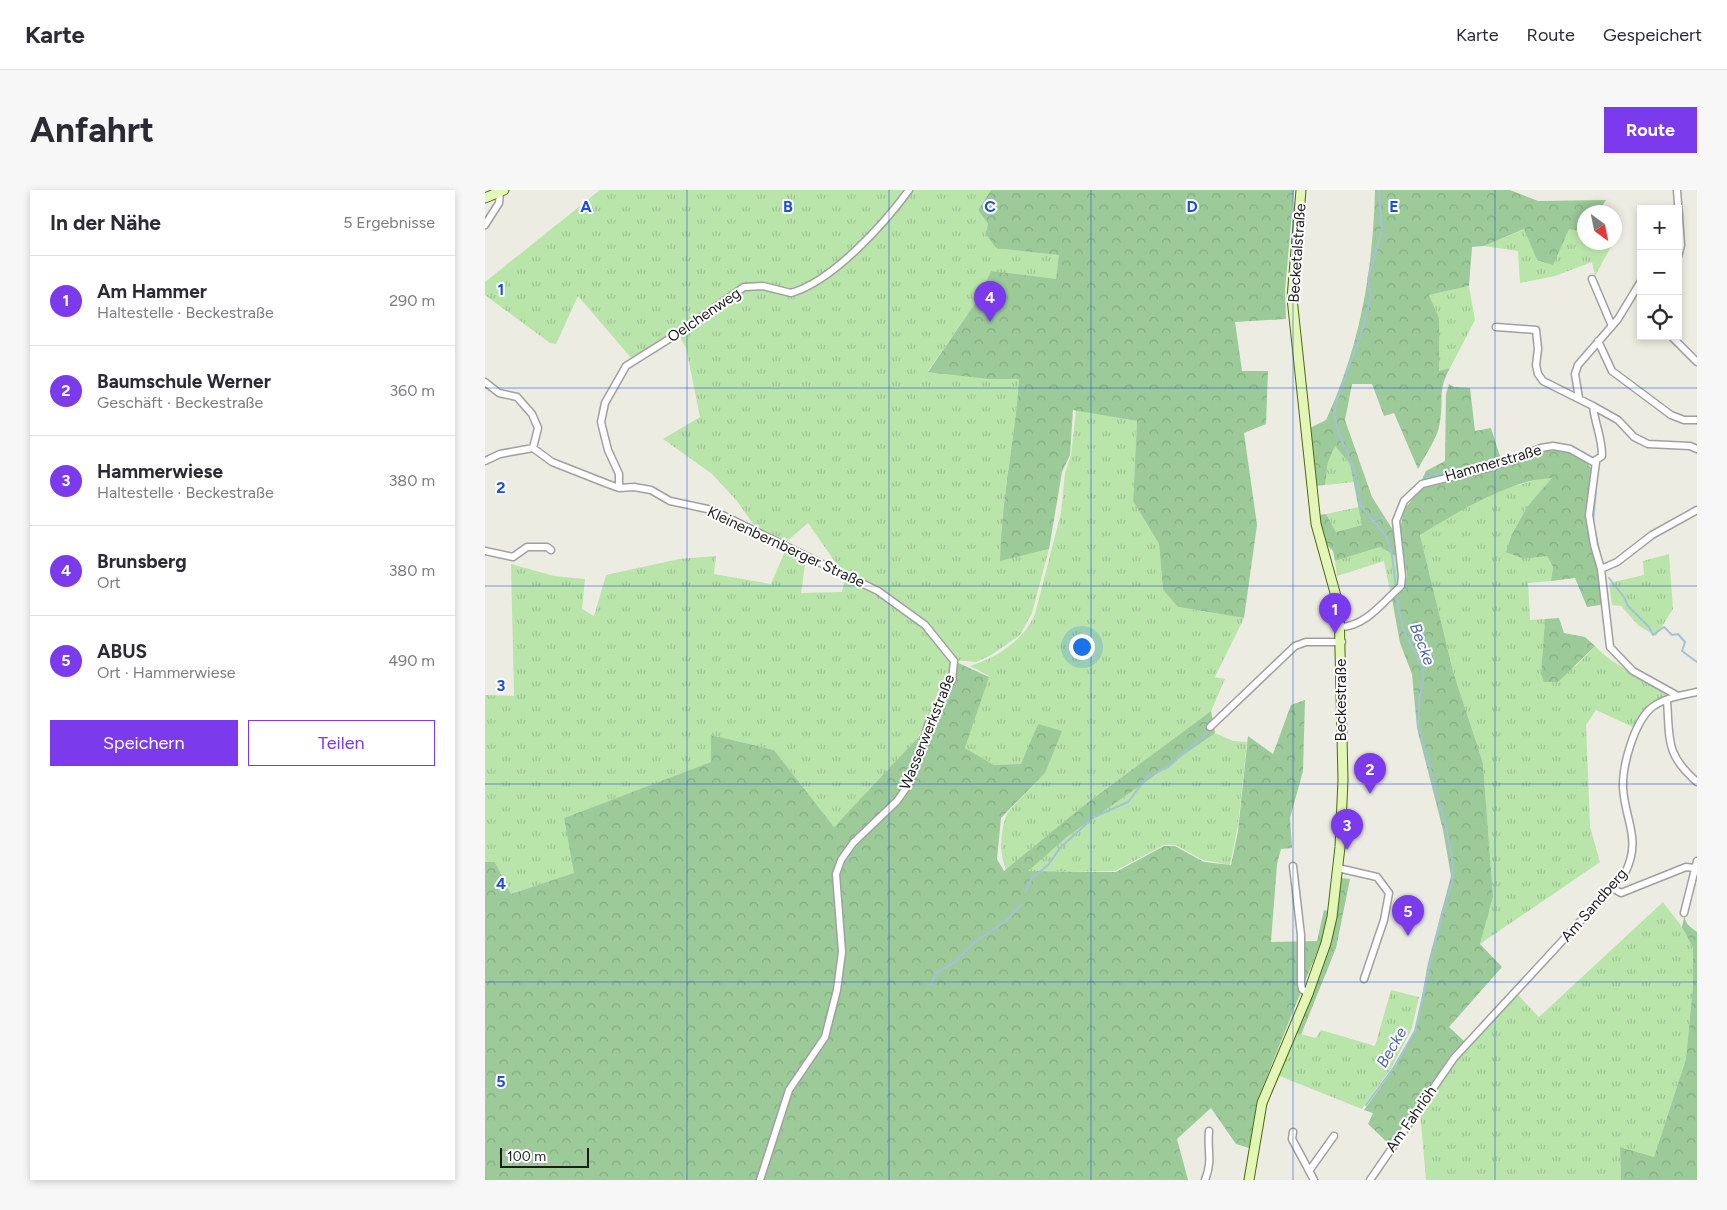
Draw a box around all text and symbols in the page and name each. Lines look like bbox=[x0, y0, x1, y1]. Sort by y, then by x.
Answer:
text: Karte bbox=[25, 20, 85, 49]
text: Karte bbox=[1456, 24, 1499, 46]
text: Route bbox=[1527, 24, 1575, 46]
text: Gespeichert bbox=[1603, 24, 1702, 46]
button: Route bbox=[1604, 107, 1697, 153]
text: Anfahrt bbox=[30, 109, 154, 151]
text: A bbox=[580, 197, 592, 216]
text: B bbox=[783, 197, 793, 216]
text: C bbox=[984, 197, 996, 216]
text: D bbox=[1186, 197, 1198, 216]
text: E bbox=[1389, 197, 1399, 216]
street label: Becketalstraße bbox=[1285, 203, 1309, 303]
north arrow bbox=[1577, 205, 1622, 250]
map controls bbox=[1637, 205, 1682, 340]
button: + bbox=[1637, 205, 1682, 250]
text: In der Nähe bbox=[50, 210, 161, 235]
text: 5 Ergebnisse bbox=[343, 213, 435, 232]
button: − bbox=[1637, 250, 1682, 295]
text: Am Hammer bbox=[97, 280, 207, 303]
text: 1 bbox=[498, 280, 504, 299]
pin: 4 bbox=[974, 281, 1006, 322]
street label: Oelchenweg bbox=[664, 284, 744, 346]
text: 1 bbox=[63, 291, 69, 310]
text: 290 m bbox=[389, 291, 435, 310]
button: locate bbox=[1637, 295, 1682, 340]
text: Haltestelle · Beckestraße bbox=[97, 303, 274, 322]
text: Baumschule Werner bbox=[97, 370, 271, 393]
text: 2 bbox=[61, 381, 71, 400]
text: 360 m bbox=[389, 381, 435, 400]
text: Geschäft · Beckestraße bbox=[97, 393, 263, 412]
street label: Hammerstraße bbox=[1443, 441, 1543, 485]
text: Hammerwiese bbox=[97, 460, 223, 483]
text: 3 bbox=[62, 471, 70, 490]
text: 380 m bbox=[389, 471, 435, 490]
text: 2 bbox=[496, 478, 506, 497]
text: Haltestelle · Beckestraße bbox=[97, 483, 274, 502]
street label: Kleinenbernberger Straße bbox=[704, 503, 868, 591]
text: Brunsberg bbox=[97, 550, 187, 573]
text: 4 bbox=[61, 561, 71, 580]
text: 380 m bbox=[389, 561, 435, 580]
text: Ort bbox=[97, 573, 121, 592]
pin: 1 bbox=[1319, 593, 1351, 634]
water label: Becke bbox=[1406, 620, 1439, 668]
your location bbox=[1069, 634, 1095, 660]
text: ABUS bbox=[97, 640, 147, 663]
text: 5 bbox=[61, 651, 71, 670]
text: 490 m bbox=[388, 651, 435, 670]
street label: Beckestraße bbox=[1332, 659, 1350, 741]
text: Ort · Hammerwiese bbox=[97, 663, 236, 682]
street label: Wasserwerkstraße bbox=[896, 672, 958, 792]
text: 3 bbox=[497, 676, 506, 695]
button: Speichern bbox=[50, 720, 238, 766]
button: Teilen bbox=[248, 720, 435, 766]
pin: 2 bbox=[1354, 753, 1386, 794]
pin: 3 bbox=[1331, 809, 1363, 850]
street label: Am Sandberg bbox=[1557, 865, 1631, 945]
text: 4 bbox=[496, 874, 506, 893]
pin: 5 bbox=[1392, 895, 1424, 936]
water label: Becke bbox=[1372, 1023, 1411, 1071]
text: 5 bbox=[496, 1072, 506, 1091]
street label: Am Fahrlöh bbox=[1382, 1083, 1440, 1155]
scale bar bbox=[500, 1145, 589, 1168]
text: 100 m bbox=[507, 1148, 546, 1165]

